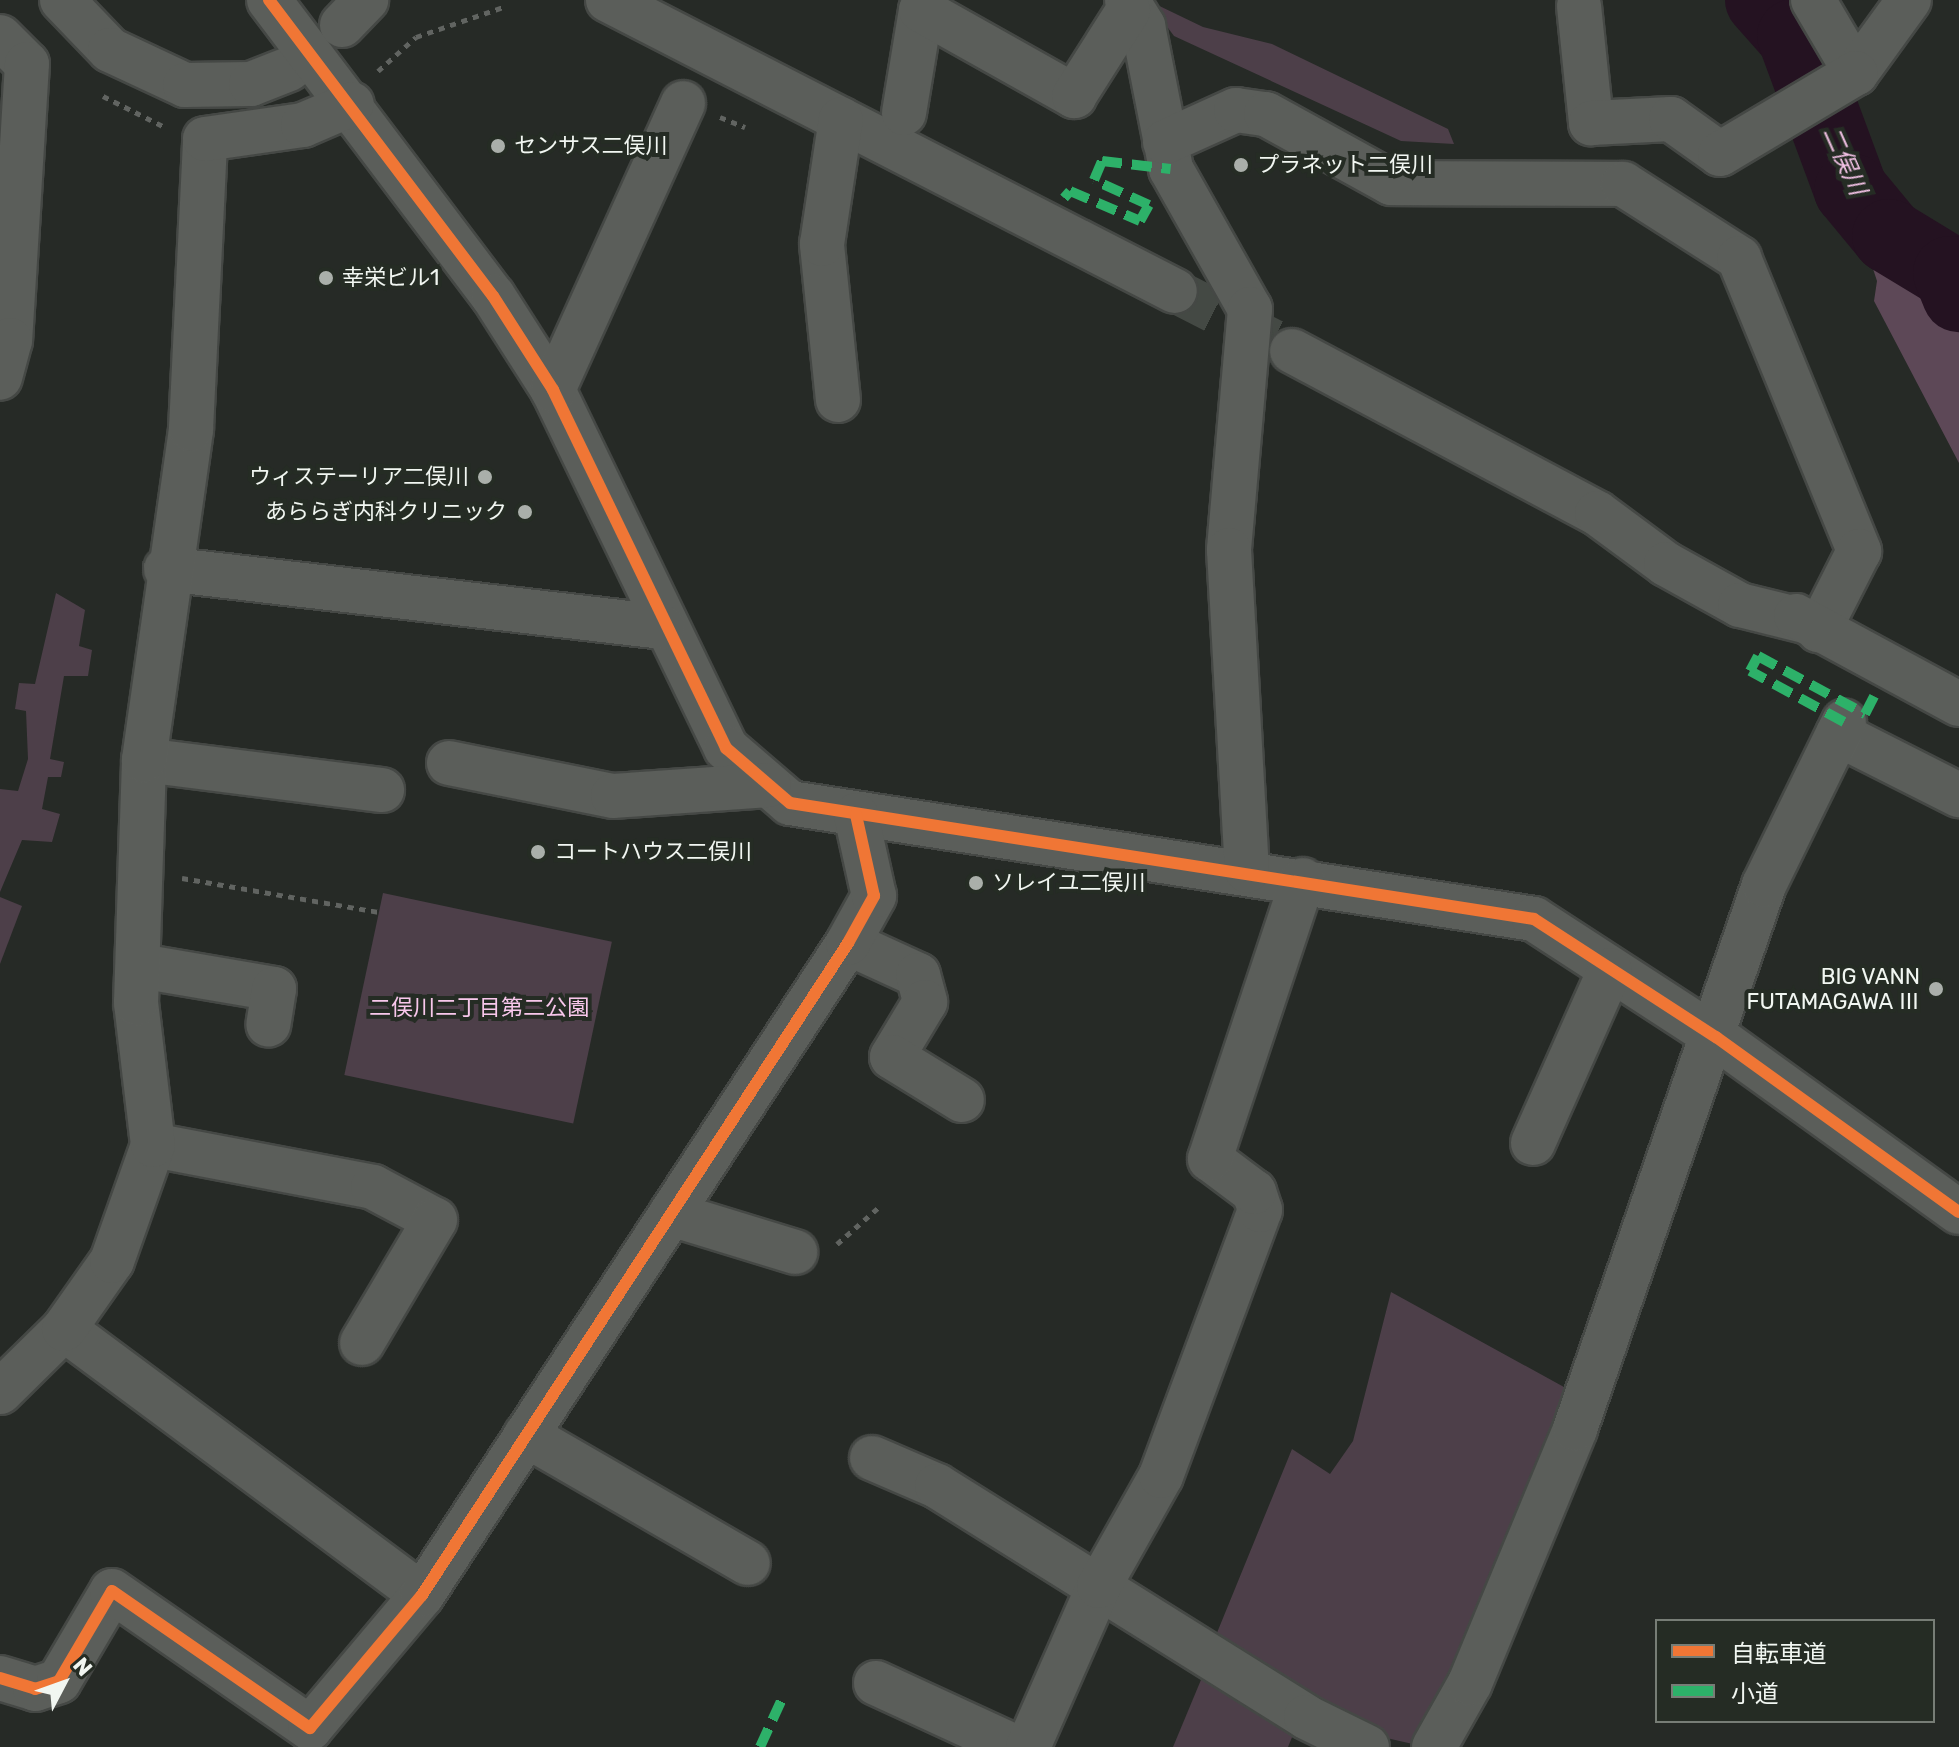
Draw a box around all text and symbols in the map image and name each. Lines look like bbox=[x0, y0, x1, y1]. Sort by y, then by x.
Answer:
water label: 二俣川 bbox=[1816, 122, 1872, 200]
place label: センサス二俣川 bbox=[514, 133, 668, 159]
marker: センサス二俣川 bbox=[489, 137, 507, 155]
place label: プラネット二俣川 bbox=[1257, 152, 1433, 178]
marker: プラネット二俣川 bbox=[1232, 156, 1250, 174]
place label: 幸栄ビル1 bbox=[342, 265, 439, 291]
marker: 幸栄ビル1 bbox=[317, 269, 335, 287]
place label: ウィステーリア二俣川 bbox=[249, 464, 469, 490]
marker: ウィステーリア二俣川 bbox=[476, 468, 494, 486]
place label: あららぎ内科クリニック bbox=[265, 499, 507, 525]
marker: あららぎ内科クリニック bbox=[514, 501, 536, 523]
place label: コートハウス二俣川 bbox=[554, 839, 752, 865]
marker: コートハウス二俣川 bbox=[529, 843, 547, 861]
place label: ソレイユ二俣川 bbox=[992, 870, 1146, 896]
marker: ソレイユ二俣川 bbox=[967, 874, 985, 892]
place label: BIG VANN FUTAMAGAWA Ⅲ bbox=[1746, 963, 1920, 1014]
marker: BIG VANN FUTAMAGAWA Ⅲ bbox=[1927, 980, 1945, 998]
park label: 二俣川二丁目第二公園 bbox=[369, 995, 589, 1021]
legend bbox=[1655, 1619, 1935, 1723]
text: 自転車道 bbox=[1731, 1640, 1827, 1668]
north arrow bbox=[24, 1643, 104, 1723]
text: N bbox=[67, 1652, 98, 1682]
text: 小道 bbox=[1731, 1680, 1779, 1708]

